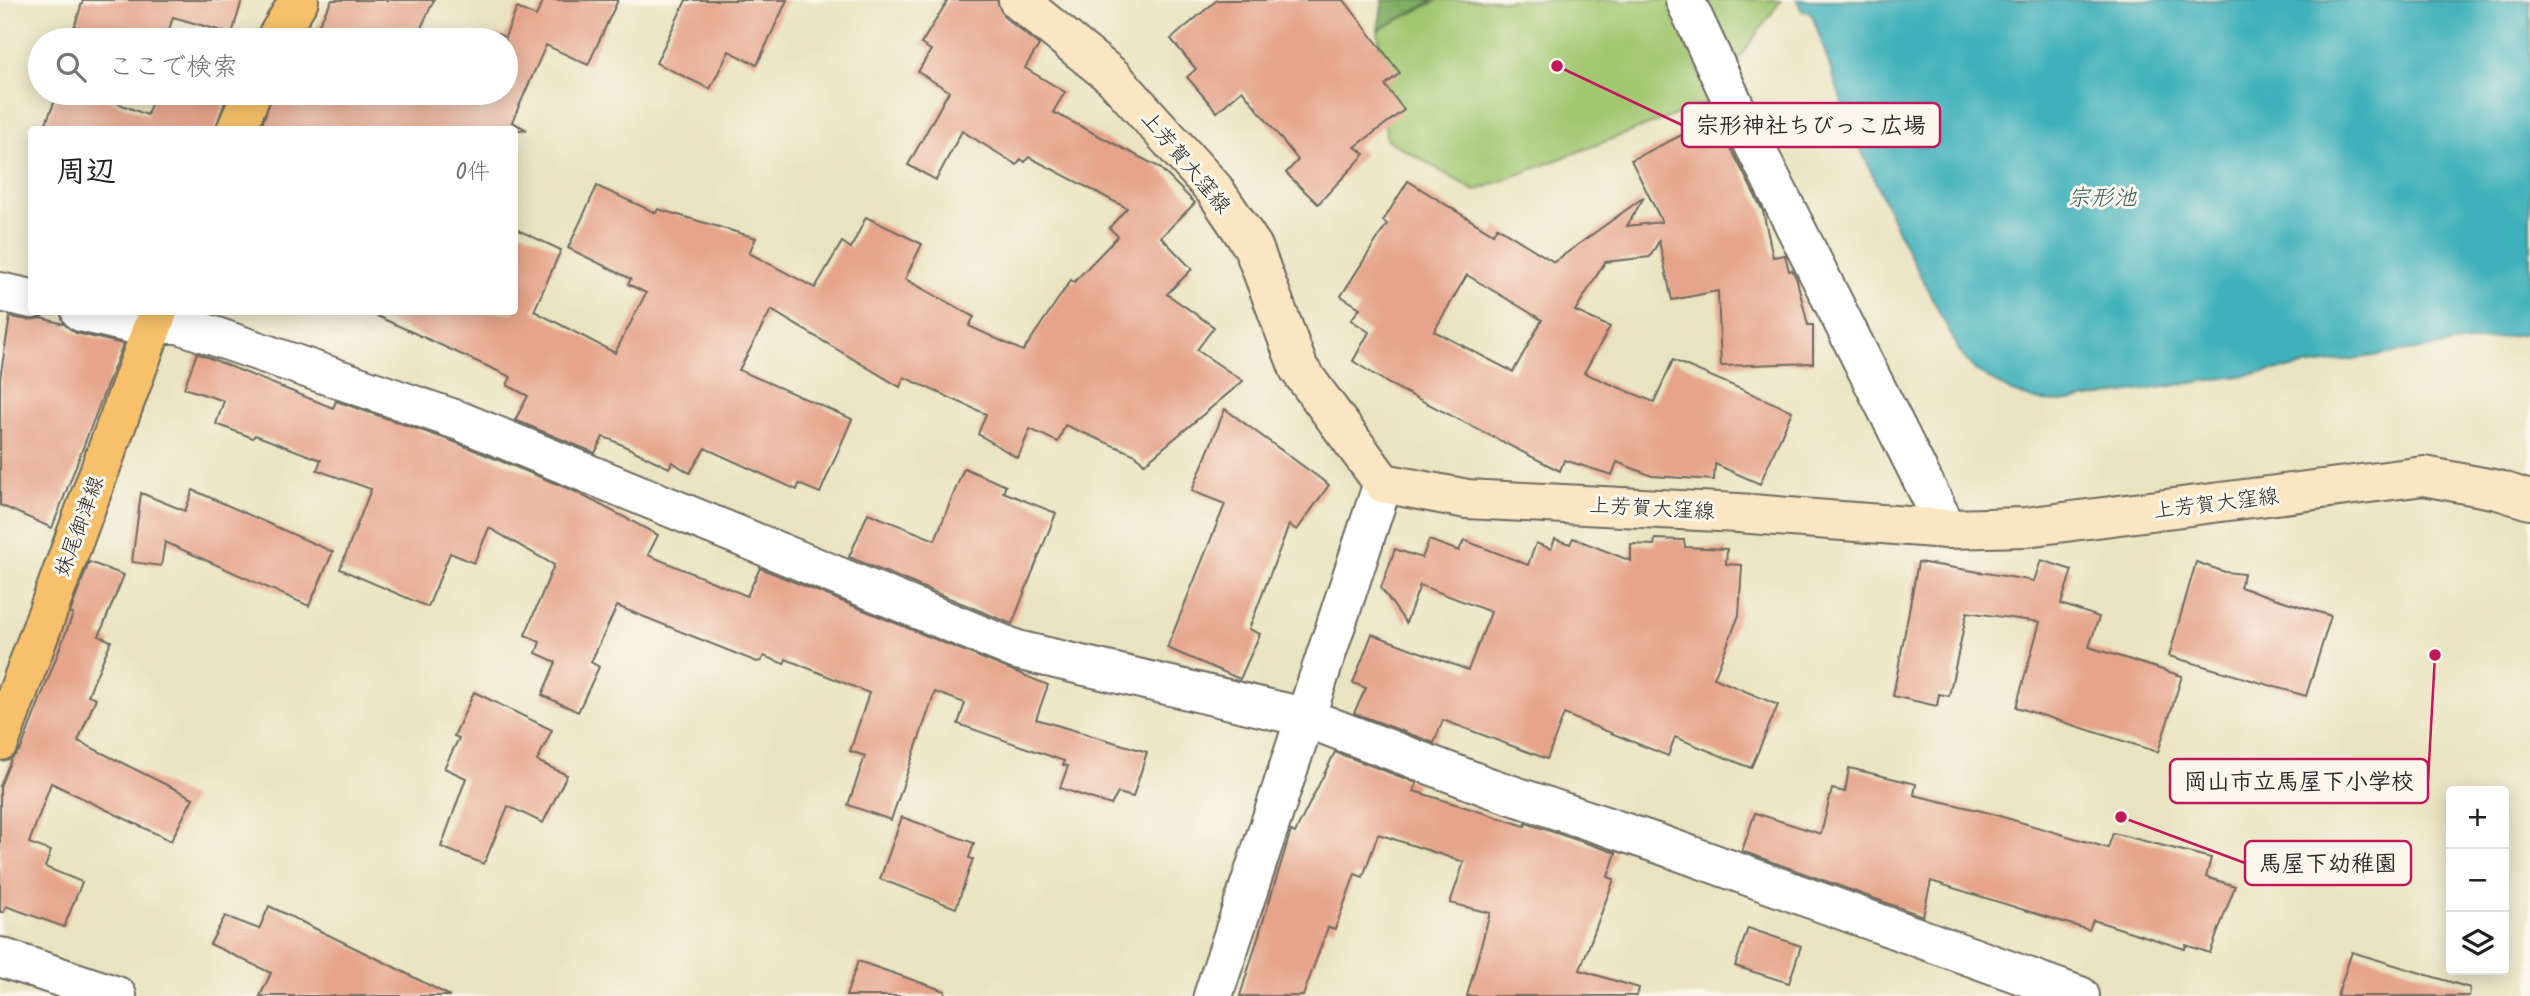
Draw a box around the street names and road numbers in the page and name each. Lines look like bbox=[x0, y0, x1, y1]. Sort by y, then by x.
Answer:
street label: 上芳賀大窪線 bbox=[1132, 104, 1238, 222]
street label: 妹尾御津線 bbox=[47, 472, 114, 581]
street label: 上芳賀大窪線 bbox=[2152, 480, 2281, 529]
street label: 上芳賀大窪線 bbox=[1588, 490, 1716, 529]

